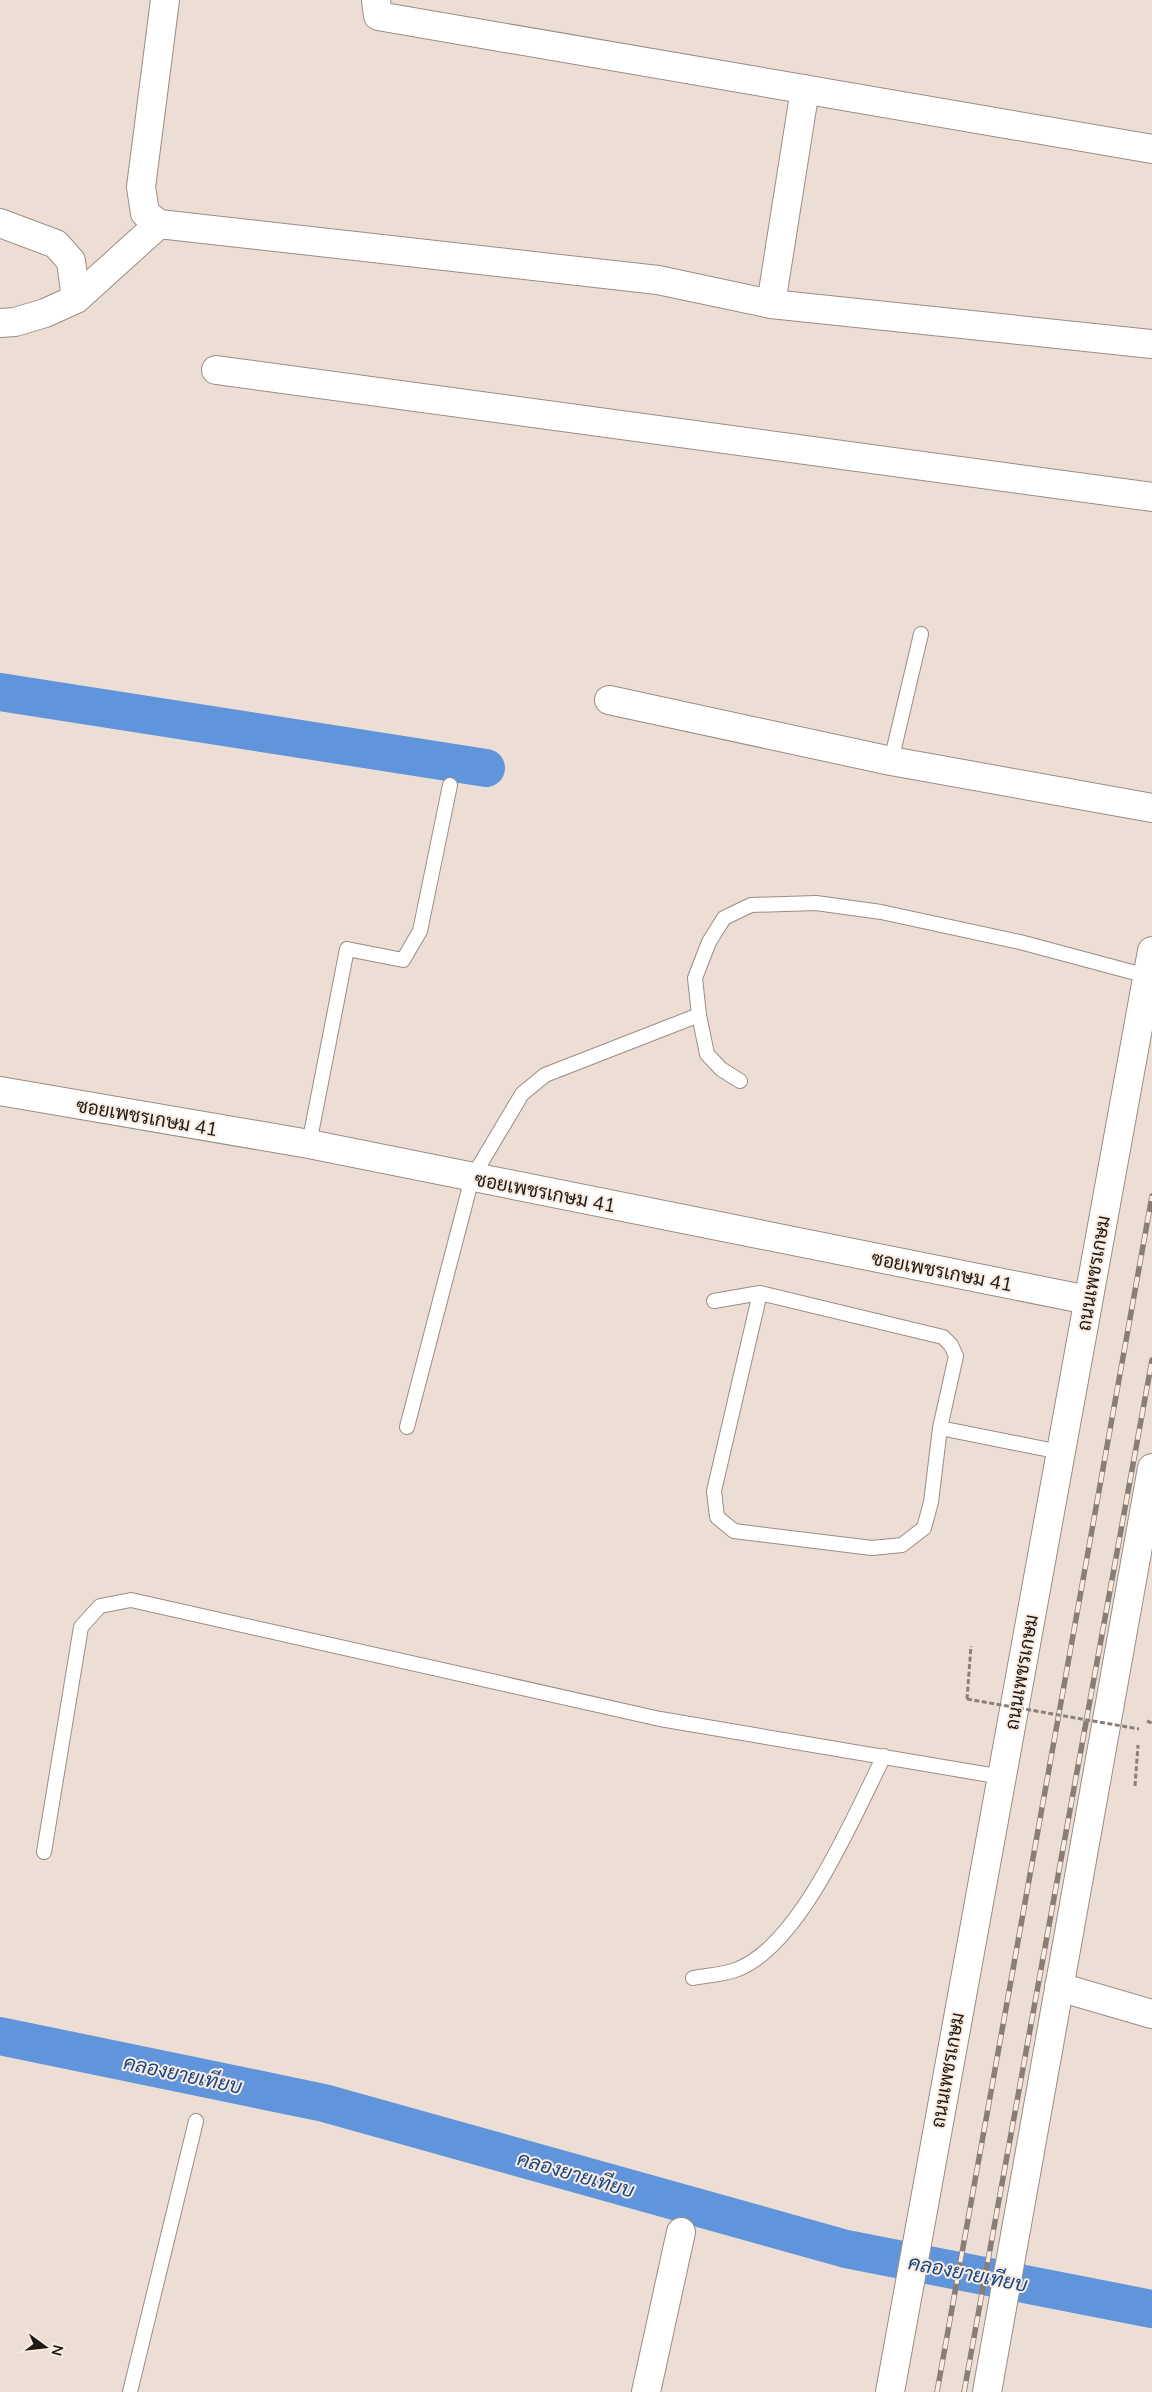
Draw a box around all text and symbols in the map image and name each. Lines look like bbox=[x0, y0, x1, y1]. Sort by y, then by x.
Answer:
street label: ซอยเพชรเกษม 41 bbox=[74, 1093, 220, 1141]
street label: ซอยเพชรเกษม 41 bbox=[472, 1167, 618, 1217]
street label: ถนนเพชรเกษม bbox=[1071, 1213, 1115, 1333]
street label: ซอยเพชรเกษม 41 bbox=[869, 1246, 1015, 1296]
street label: ถนนเพชรเกษม bbox=[999, 1612, 1043, 1732]
street label: ถนนเพชรเกษม bbox=[925, 2010, 969, 2130]
water label: คลองยายเทียบ bbox=[121, 2049, 245, 2099]
water label: คลองยายเทียบ bbox=[515, 2145, 638, 2203]
water label: คลองยายเทียบ bbox=[906, 2249, 1030, 2297]
north arrow bbox=[20, 2322, 70, 2372]
text: N bbox=[47, 2343, 68, 2358]

